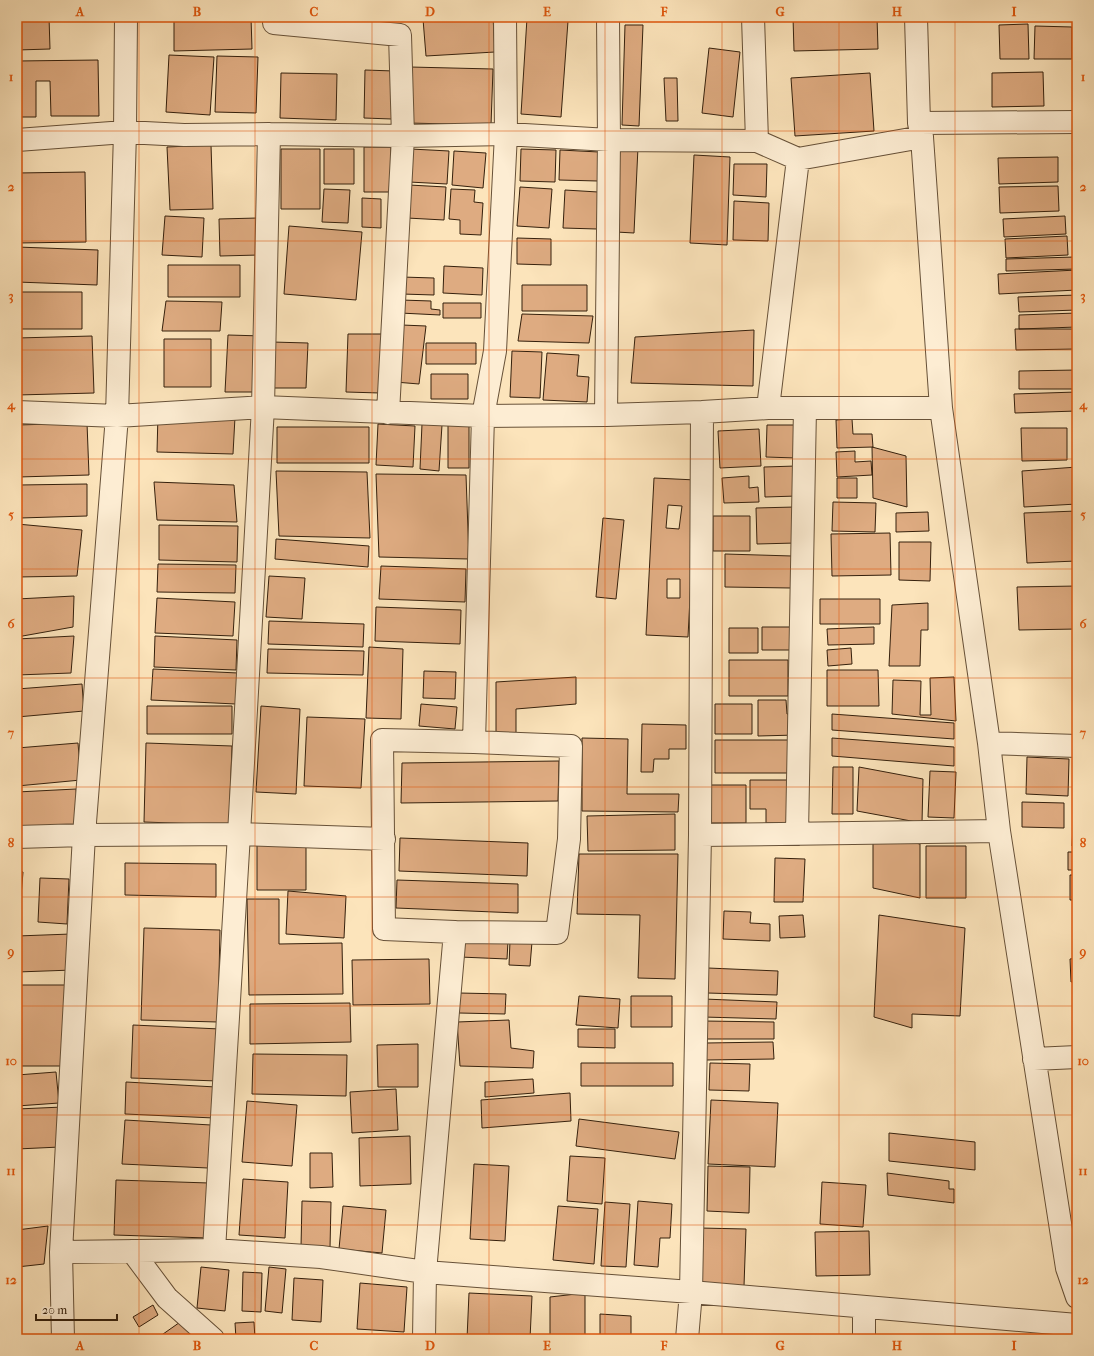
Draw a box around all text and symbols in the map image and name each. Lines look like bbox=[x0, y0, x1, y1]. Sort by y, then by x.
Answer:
text: A bbox=[75, 4, 85, 19]
text: B bbox=[193, 4, 202, 19]
text: C bbox=[310, 4, 319, 19]
text: D bbox=[425, 4, 435, 19]
text: E bbox=[543, 4, 551, 19]
text: F bbox=[660, 4, 668, 19]
text: G bbox=[775, 4, 785, 19]
text: H bbox=[892, 4, 903, 19]
text: I bbox=[1011, 4, 1017, 19]
text: 1 bbox=[9, 69, 14, 84]
text: 1 bbox=[1081, 69, 1086, 84]
text: 2 bbox=[8, 179, 15, 194]
text: 2 bbox=[1080, 179, 1087, 194]
text: 3 bbox=[8, 288, 14, 304]
text: 3 bbox=[1080, 288, 1086, 304]
text: 4 bbox=[6, 397, 16, 413]
text: 4 bbox=[1078, 397, 1088, 413]
text: 5 bbox=[8, 507, 14, 522]
text: 5 bbox=[1080, 507, 1086, 522]
text: 6 bbox=[7, 616, 15, 631]
text: 6 bbox=[1079, 616, 1087, 631]
text: 7 bbox=[7, 725, 15, 740]
text: 7 bbox=[1079, 725, 1087, 740]
text: 8 bbox=[8, 835, 15, 850]
text: 8 bbox=[1080, 835, 1087, 850]
text: 9 bbox=[7, 944, 15, 960]
text: 9 bbox=[1079, 944, 1087, 960]
text: 10 bbox=[5, 1053, 17, 1068]
text: 10 bbox=[1077, 1053, 1089, 1068]
text: 11 bbox=[6, 1163, 16, 1178]
text: 11 bbox=[1078, 1163, 1088, 1178]
text: 12 bbox=[5, 1272, 17, 1287]
text: 12 bbox=[1077, 1272, 1089, 1287]
scale bar bbox=[36, 1296, 117, 1322]
text: 20 m bbox=[42, 1303, 67, 1317]
text: A bbox=[75, 1338, 85, 1353]
text: B bbox=[193, 1338, 202, 1353]
text: C bbox=[310, 1338, 319, 1353]
text: D bbox=[425, 1338, 435, 1353]
text: E bbox=[543, 1338, 551, 1353]
text: F bbox=[660, 1338, 668, 1353]
text: G bbox=[775, 1338, 785, 1353]
text: H bbox=[892, 1338, 903, 1353]
text: I bbox=[1011, 1338, 1017, 1353]

